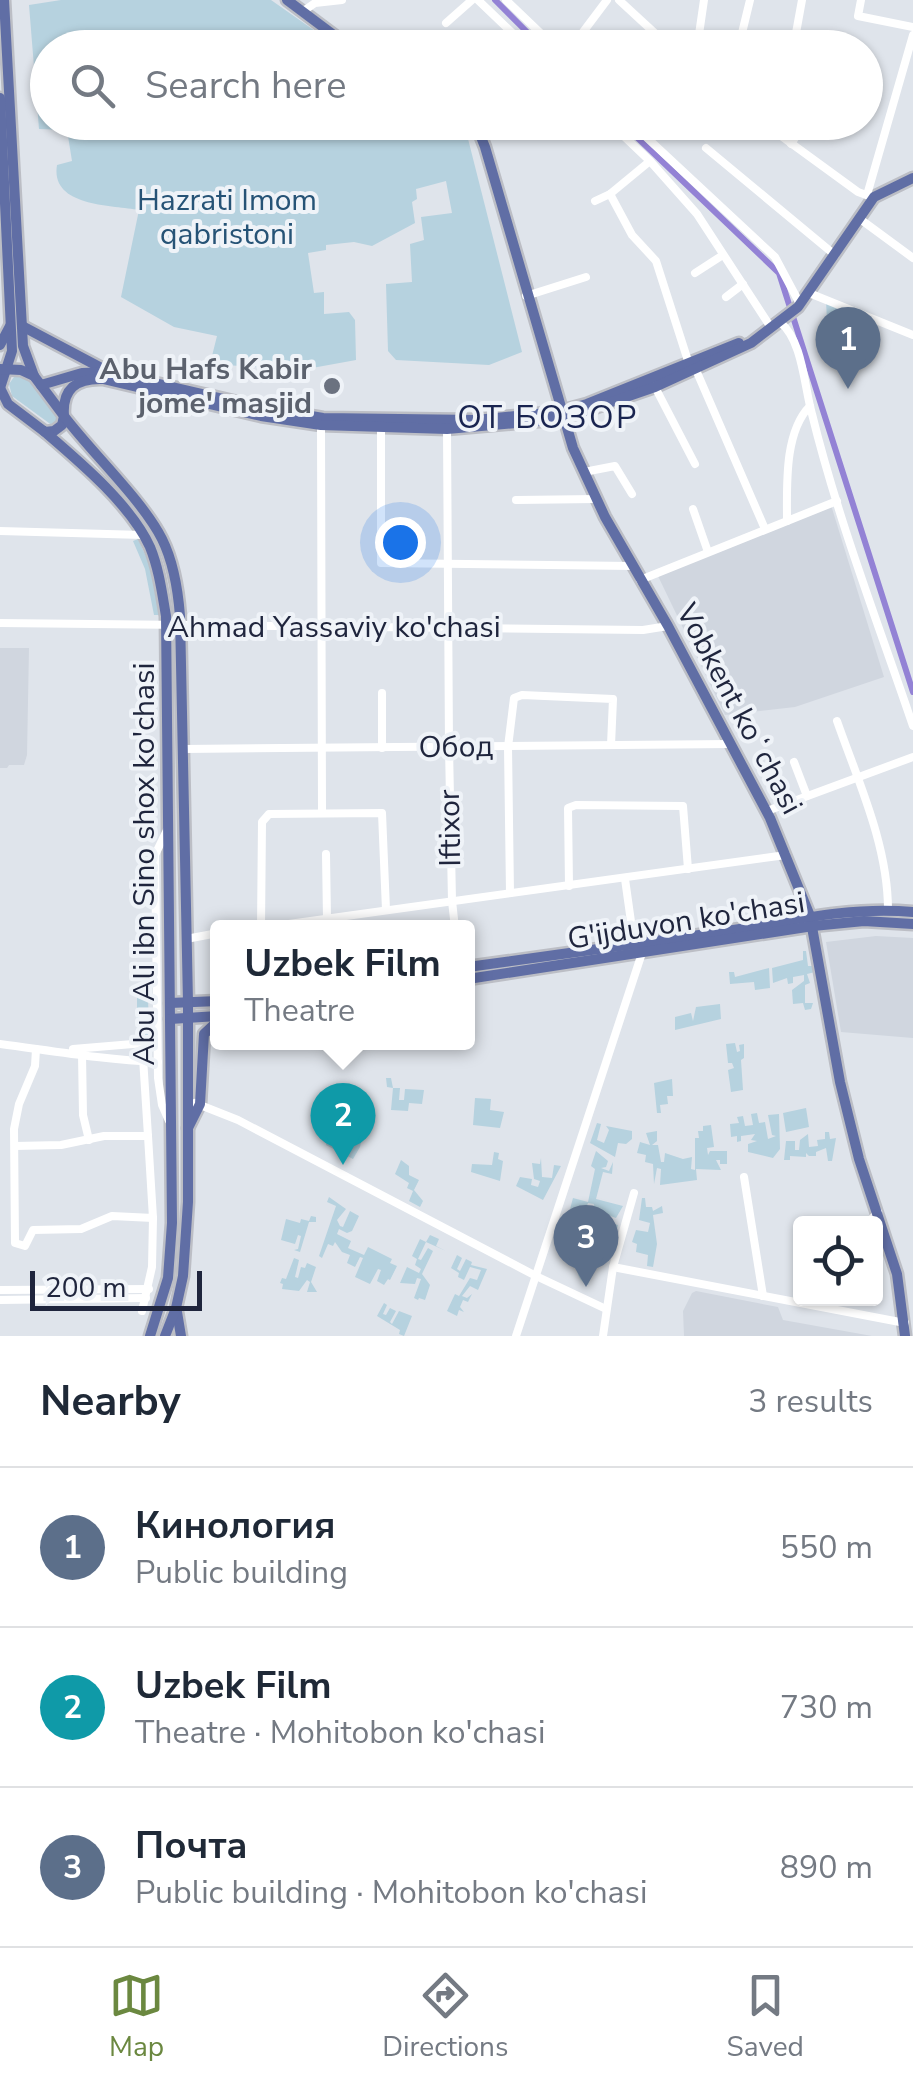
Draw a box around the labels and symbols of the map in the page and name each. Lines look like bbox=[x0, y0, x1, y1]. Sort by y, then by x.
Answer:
park label: Hazrati Imom qabristoni bbox=[137, 180, 317, 255]
pin: 1 bbox=[816, 306, 880, 389]
place label: Abu Hafs Kabir jome' masjid bbox=[99, 349, 312, 424]
marker: Abu Hafs Kabir jome' masjid bbox=[321, 375, 343, 397]
district label: ОТ БОЗОР bbox=[457, 396, 639, 439]
your location bbox=[375, 517, 426, 568]
street label: Vobkent koʻchasi bbox=[666, 595, 812, 822]
street label: Ahmad Yassaviy ko'chasi bbox=[167, 607, 501, 648]
street label: Abu Ali ibn Sino shox ko'chasi bbox=[124, 663, 165, 1065]
street label: Обод bbox=[418, 726, 494, 768]
street label: Iftixor bbox=[429, 789, 471, 867]
street label: G'ijduvon ko'chasi bbox=[564, 882, 808, 960]
pin: 2 bbox=[310, 1082, 376, 1165]
pin: 3 bbox=[554, 1204, 618, 1287]
scale bar bbox=[30, 1266, 202, 1310]

